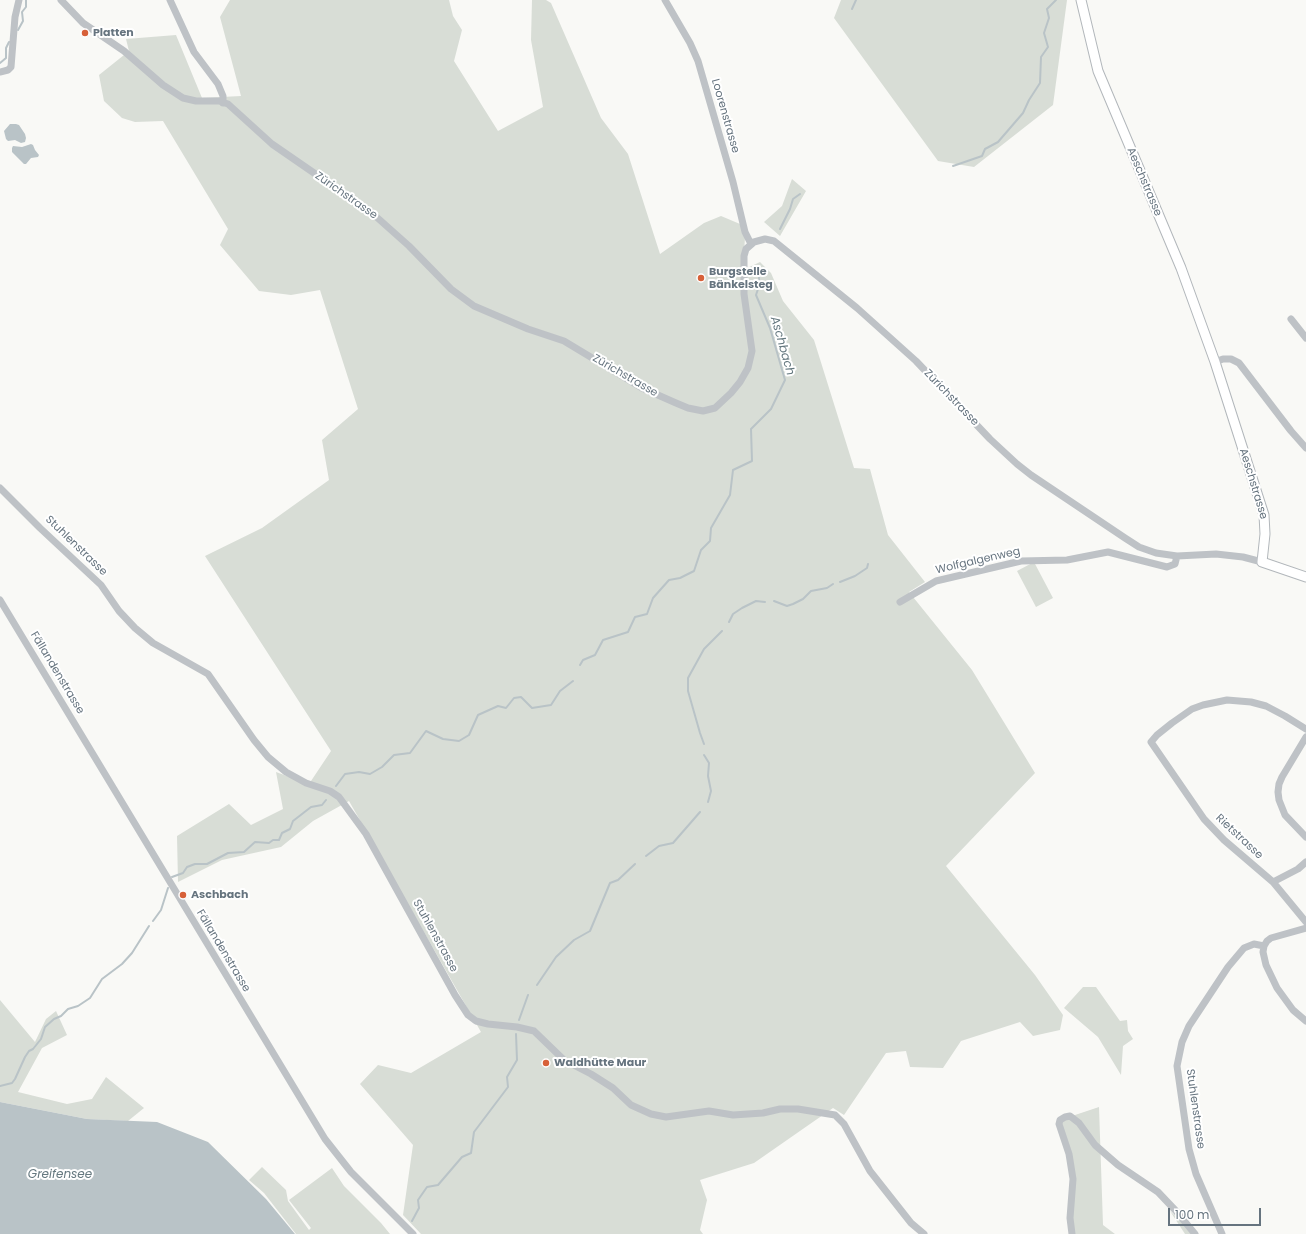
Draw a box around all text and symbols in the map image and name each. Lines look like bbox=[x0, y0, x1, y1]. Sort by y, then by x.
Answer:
place label: Platten bbox=[93, 26, 134, 40]
marker: Platten bbox=[80, 28, 90, 38]
street label: Loorenstrasse bbox=[708, 77, 742, 155]
street label: Aeschstrasse bbox=[1124, 146, 1164, 218]
street label: Zürichstrasse bbox=[312, 170, 380, 222]
place label: Burgstelle Bänkelsteg bbox=[709, 265, 773, 291]
marker: Burgstelle Bänkelsteg bbox=[696, 273, 706, 283]
water label: Aschbach bbox=[767, 315, 797, 377]
street label: Zürichstrasse bbox=[590, 352, 660, 400]
street label: Zürichstrasse bbox=[921, 367, 981, 429]
street label: Aeschstrasse bbox=[1236, 447, 1270, 521]
street label: Stuhlenstrasse bbox=[42, 513, 110, 579]
street label: Wolfgalgenweg bbox=[934, 545, 1022, 577]
street label: Fällandenstrasse bbox=[27, 629, 87, 717]
street label: Rietstrasse bbox=[1213, 812, 1265, 862]
place label: Aschbach bbox=[191, 888, 248, 902]
marker: Aschbach bbox=[178, 890, 188, 900]
street label: Stuhlenstrasse bbox=[410, 898, 460, 974]
street label: Fällandenstrasse bbox=[193, 907, 253, 995]
place label: Waldhütte Maur bbox=[554, 1056, 646, 1070]
marker: Waldhütte Maur bbox=[541, 1058, 551, 1068]
street label: Stuhlenstrasse bbox=[1183, 1068, 1207, 1150]
water label: Greifensee bbox=[28, 1168, 92, 1182]
scale bar bbox=[1170, 1200, 1263, 1226]
text: 100 m bbox=[1175, 1206, 1209, 1223]

